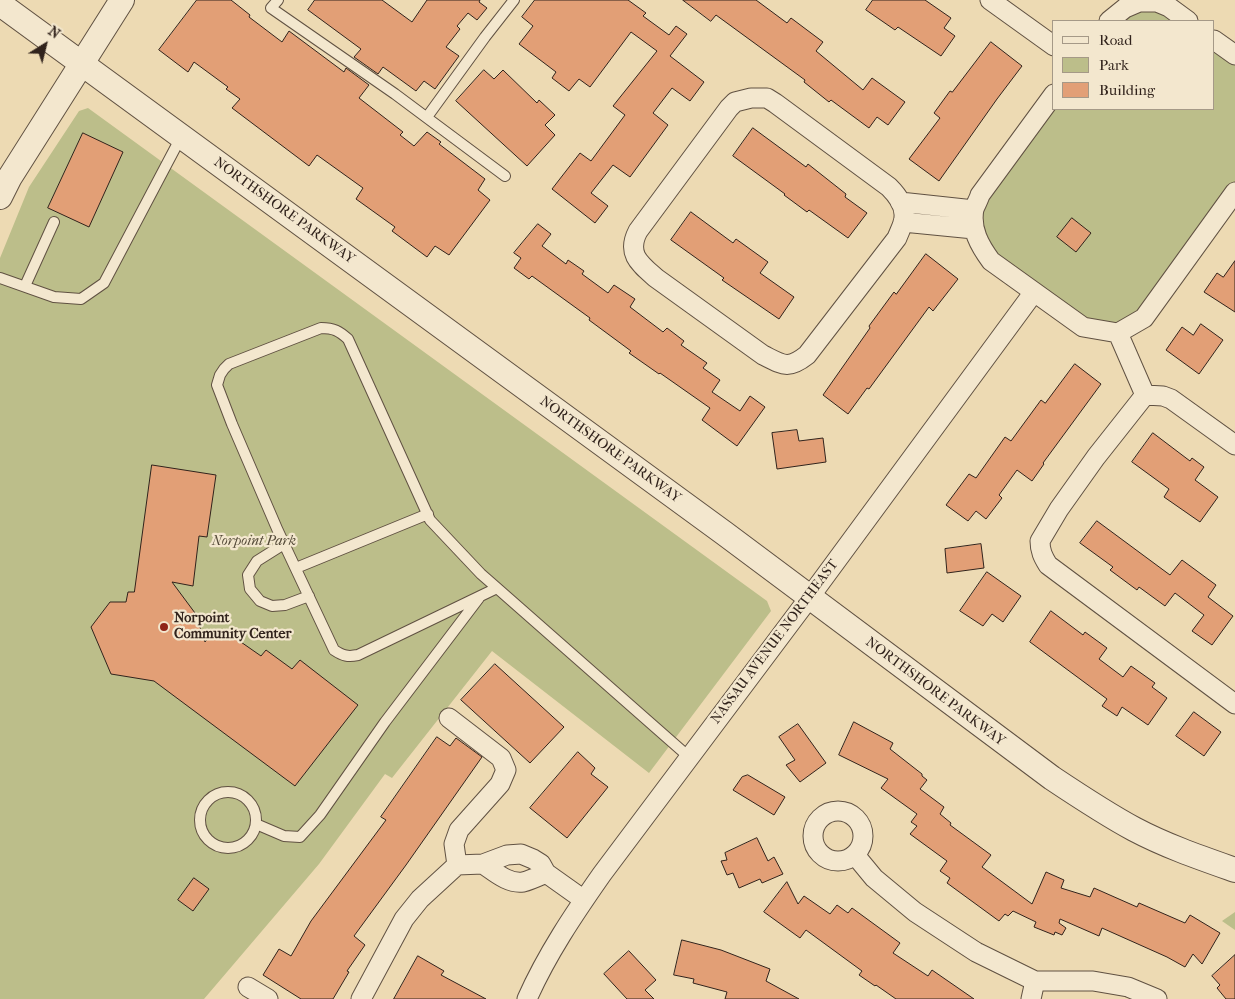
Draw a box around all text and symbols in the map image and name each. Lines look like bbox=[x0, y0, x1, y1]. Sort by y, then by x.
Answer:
north arrow bbox=[20, 20, 70, 70]
legend bbox=[1052, 20, 1215, 110]
text: N bbox=[45, 22, 63, 42]
text: Road bbox=[1099, 31, 1132, 49]
text: Park bbox=[1099, 56, 1129, 74]
text: Building bbox=[1099, 81, 1155, 99]
street label: NORTHSHORE PARKWAY bbox=[210, 154, 358, 268]
street label: NORTHSHORE PARKWAY bbox=[536, 393, 684, 507]
park label: Norpoint Park bbox=[212, 534, 296, 550]
street label: NASSAU AVENUE NORTHEAST bbox=[708, 557, 842, 727]
place label: Norpoint Community Center bbox=[174, 611, 291, 644]
marker: Norpoint Community Center bbox=[158, 621, 170, 633]
street label: NORTHSHORE PARKWAY bbox=[862, 634, 1008, 750]

